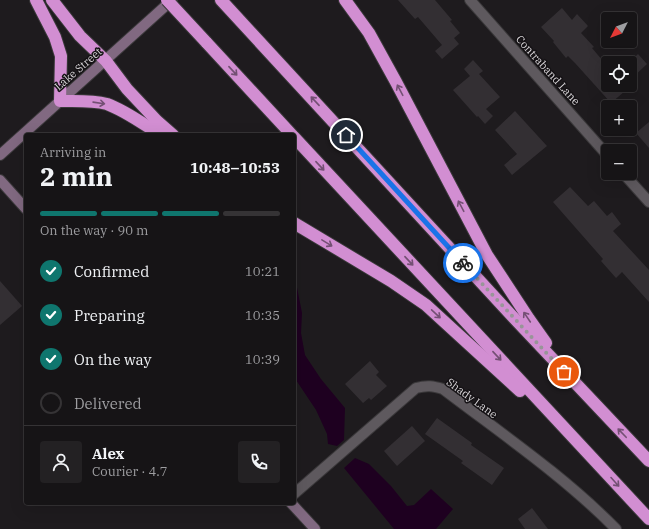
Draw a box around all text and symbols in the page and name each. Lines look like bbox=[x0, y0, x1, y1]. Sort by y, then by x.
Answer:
north arrow bbox=[601, 12, 637, 48]
map controls bbox=[601, 12, 637, 180]
street label: Contraband Lane bbox=[513, 32, 583, 108]
street label: Lake Street bbox=[51, 45, 105, 93]
button: locate bbox=[601, 56, 637, 92]
one-way arrow bbox=[228, 66, 238, 76]
one-way arrow bbox=[396, 85, 404, 97]
one-way arrow bbox=[311, 97, 320, 107]
one-way arrow bbox=[92, 99, 105, 107]
button: + bbox=[601, 100, 637, 136]
pin bbox=[329, 118, 363, 152]
icon: home bbox=[335, 124, 357, 146]
text: Arriving in bbox=[40, 144, 106, 161]
button: − bbox=[601, 144, 637, 180]
text: 10:48–10:53 bbox=[190, 158, 280, 177]
text: 2 min bbox=[40, 159, 113, 193]
one-way arrow bbox=[316, 161, 325, 171]
one-way arrow bbox=[457, 200, 464, 212]
text: On the way · 90 m bbox=[40, 222, 148, 239]
one-way arrow bbox=[321, 239, 333, 247]
courier bbox=[443, 243, 483, 283]
icon: bike bbox=[452, 252, 474, 274]
one-way arrow bbox=[404, 256, 413, 266]
icon: check bbox=[40, 260, 62, 282]
text: Confirmed bbox=[74, 262, 149, 281]
text: 10:21 bbox=[245, 263, 280, 280]
icon: check bbox=[40, 304, 62, 326]
text: Preparing bbox=[74, 306, 145, 325]
text: 10:35 bbox=[245, 307, 280, 324]
one-way arrow bbox=[431, 309, 441, 319]
one-way arrow bbox=[523, 311, 531, 323]
icon: check bbox=[40, 348, 62, 370]
text: On the way bbox=[74, 350, 152, 369]
text: 10:39 bbox=[245, 351, 280, 368]
one-way arrow bbox=[492, 351, 501, 361]
pin bbox=[547, 355, 581, 389]
icon: bag bbox=[553, 361, 575, 383]
street label: Shady Lane bbox=[444, 375, 500, 421]
text: Delivered bbox=[74, 394, 142, 413]
one-way arrow bbox=[618, 428, 627, 438]
button: person bbox=[40, 441, 82, 483]
button: phone bbox=[238, 441, 280, 483]
text: Alex bbox=[92, 444, 124, 463]
text: Courier · 4.7 bbox=[92, 463, 168, 480]
one-way arrow bbox=[610, 477, 620, 487]

